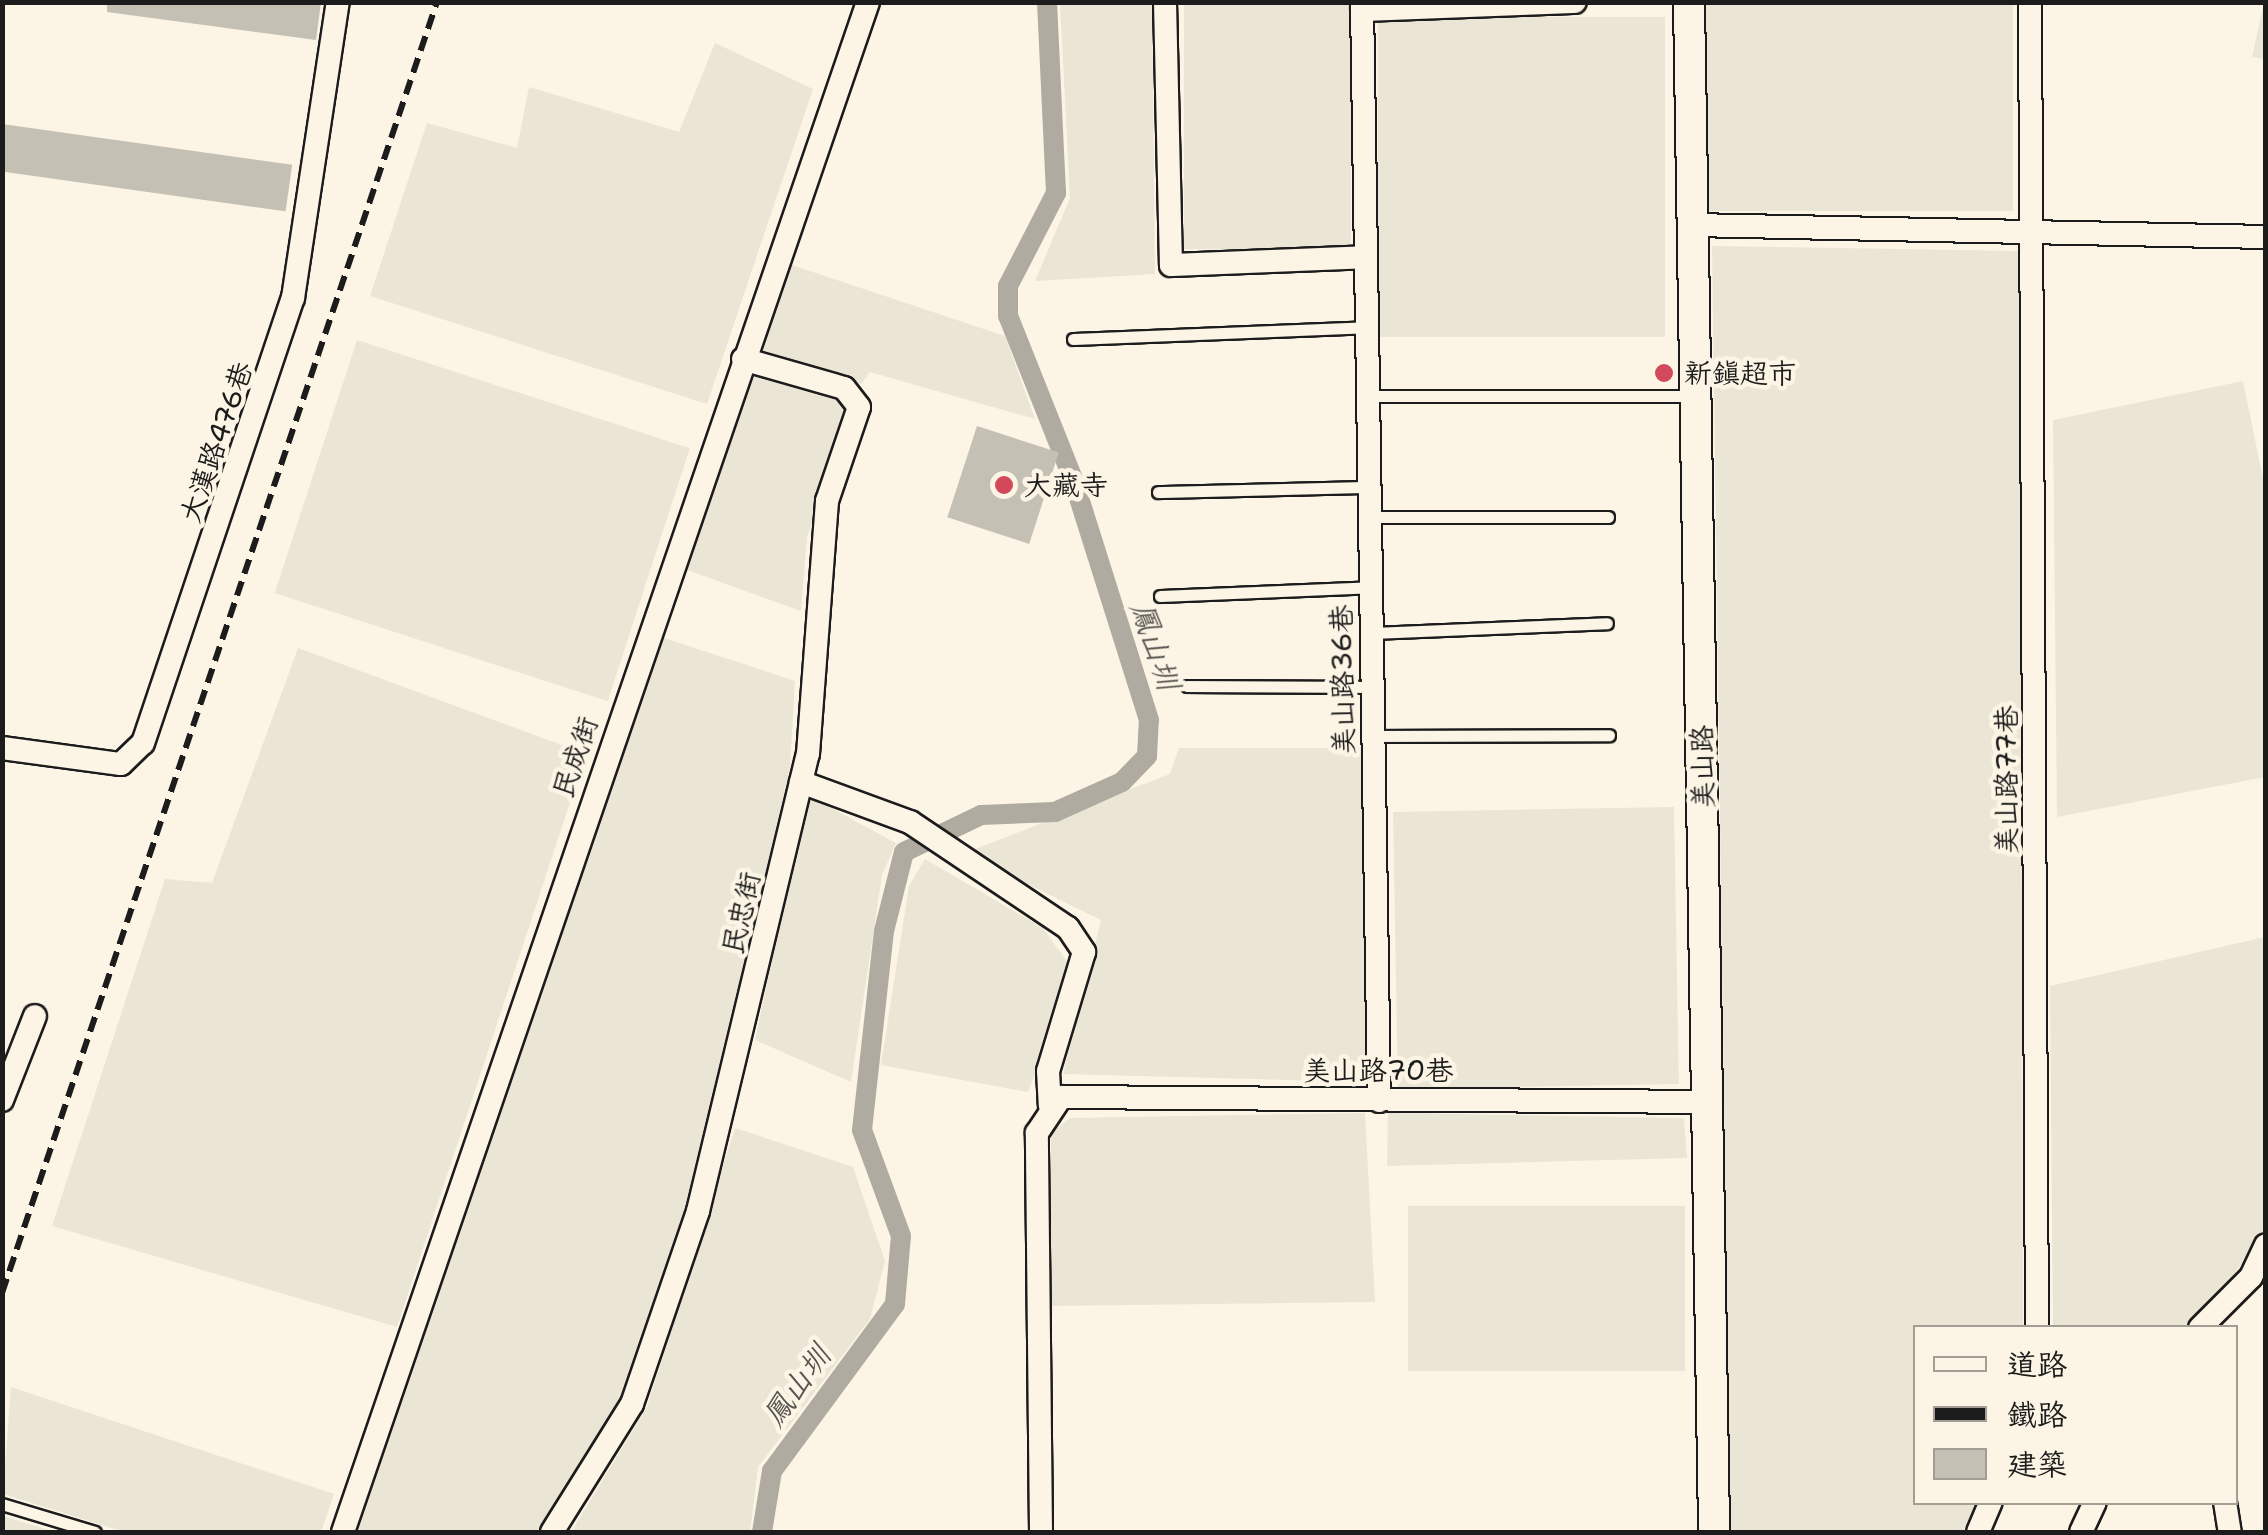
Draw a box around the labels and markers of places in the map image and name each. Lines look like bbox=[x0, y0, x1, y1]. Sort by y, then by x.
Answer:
place label: 新鎮超市 bbox=[1684, 356, 1796, 390]
marker: 新鎮超市 bbox=[1653, 362, 1675, 384]
place label: 大藏寺 bbox=[1024, 468, 1108, 502]
marker: 大藏寺 bbox=[993, 474, 1015, 496]

